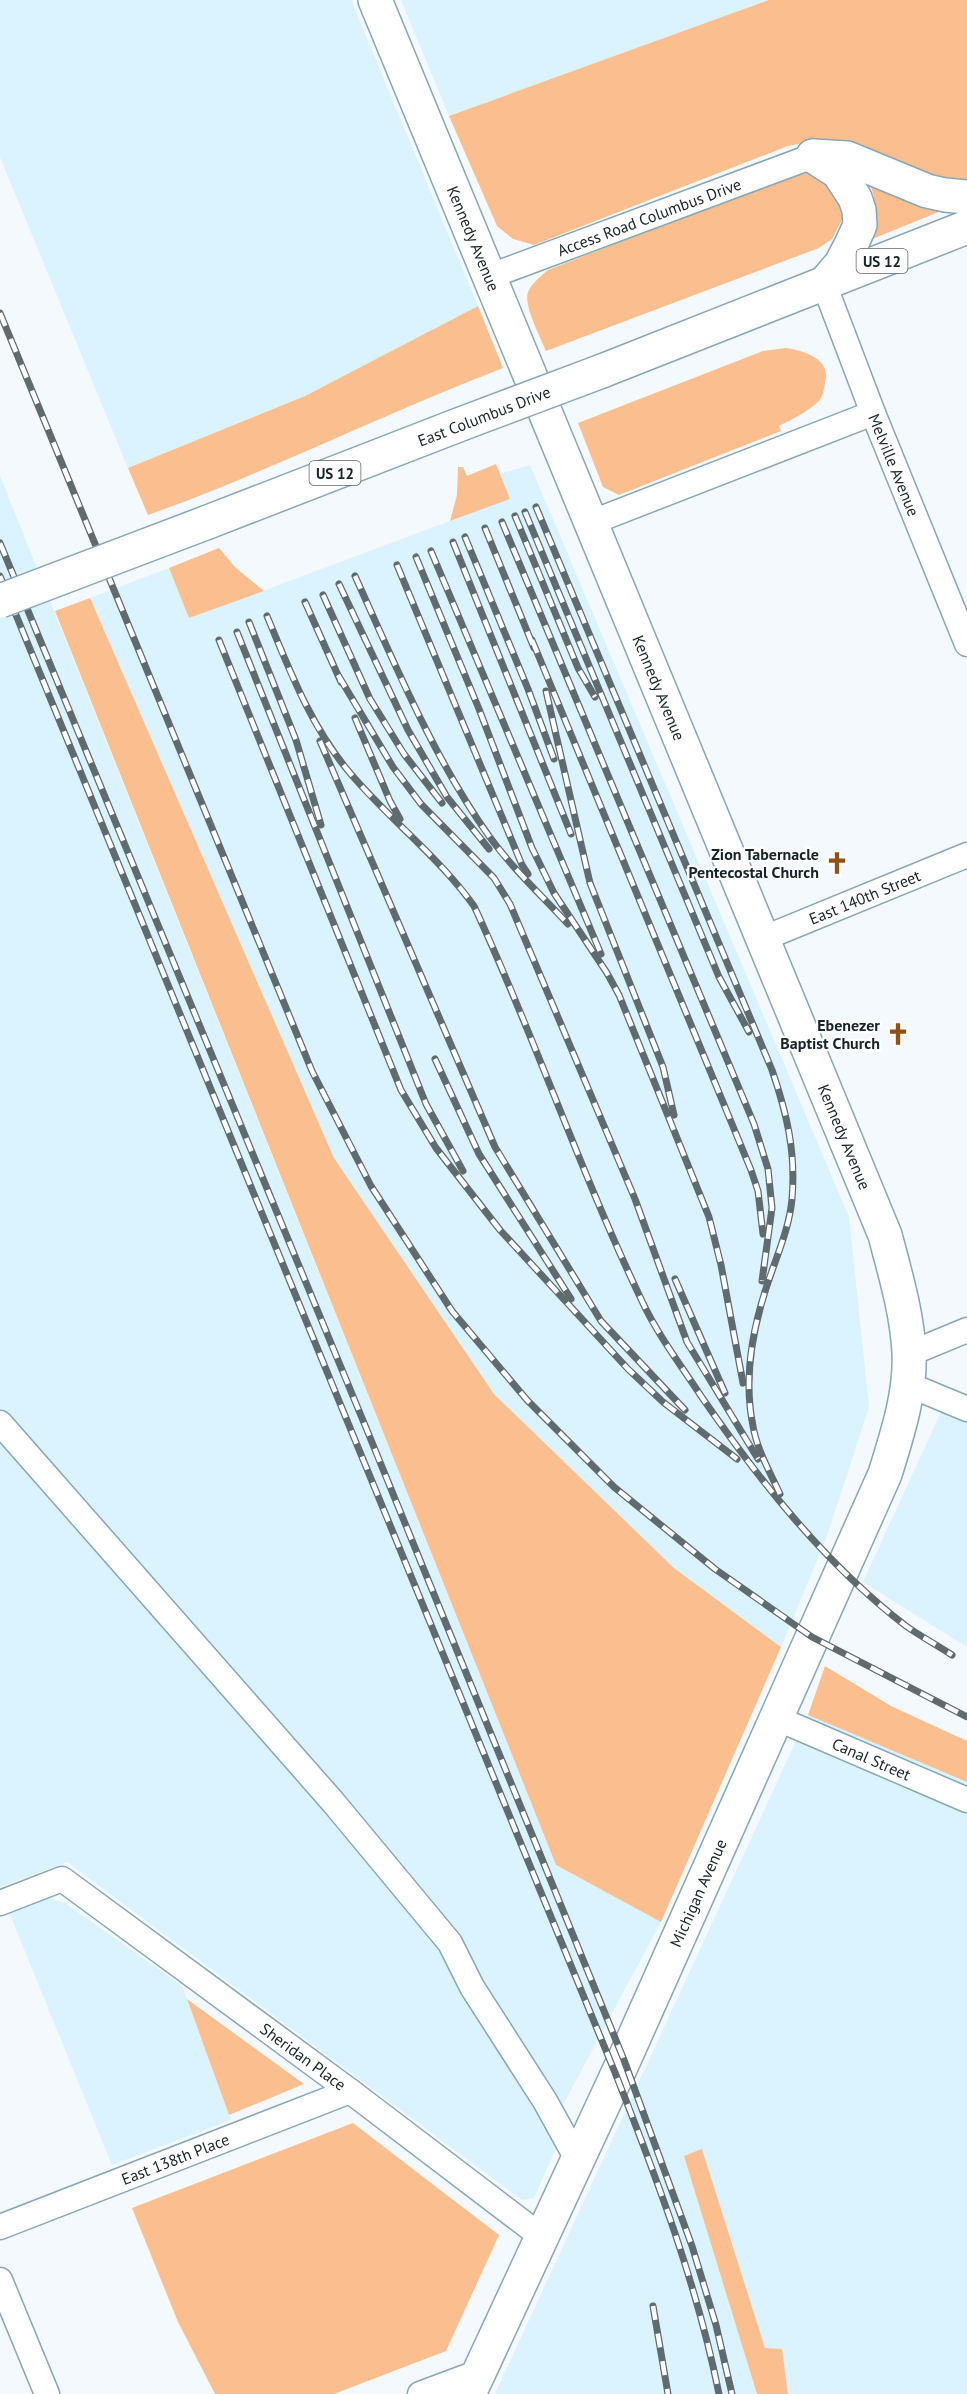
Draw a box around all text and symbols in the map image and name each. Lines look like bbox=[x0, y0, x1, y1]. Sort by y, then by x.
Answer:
street label: Access Road Columbus Drive bbox=[554, 174, 744, 260]
street label: Kennedy Avenue bbox=[443, 183, 504, 294]
road number: US 12 bbox=[856, 249, 908, 273]
street label: East Columbus Drive bbox=[415, 381, 553, 451]
street label: Melville Avenue bbox=[864, 411, 924, 519]
road number: US 12 bbox=[310, 461, 360, 485]
street label: Kennedy Avenue bbox=[628, 632, 690, 743]
place label: Zion Tabernacle Pentecostal Church bbox=[688, 844, 819, 882]
church icon: Zion Tabernacle Pentecostal Church bbox=[824, 850, 850, 876]
street label: East 140th Street bbox=[806, 865, 924, 929]
place label: Ebenezer Baptist Church bbox=[780, 1015, 880, 1053]
church icon: Ebenezer Baptist Church bbox=[885, 1021, 911, 1047]
street label: Kennedy Avenue bbox=[814, 1081, 875, 1193]
street label: Canal Street bbox=[829, 1733, 914, 1785]
street label: Michigan Avenue bbox=[665, 1836, 731, 1950]
street label: Sheridan Place bbox=[256, 2018, 350, 2095]
street label: East 138th Place bbox=[118, 2129, 232, 2189]

